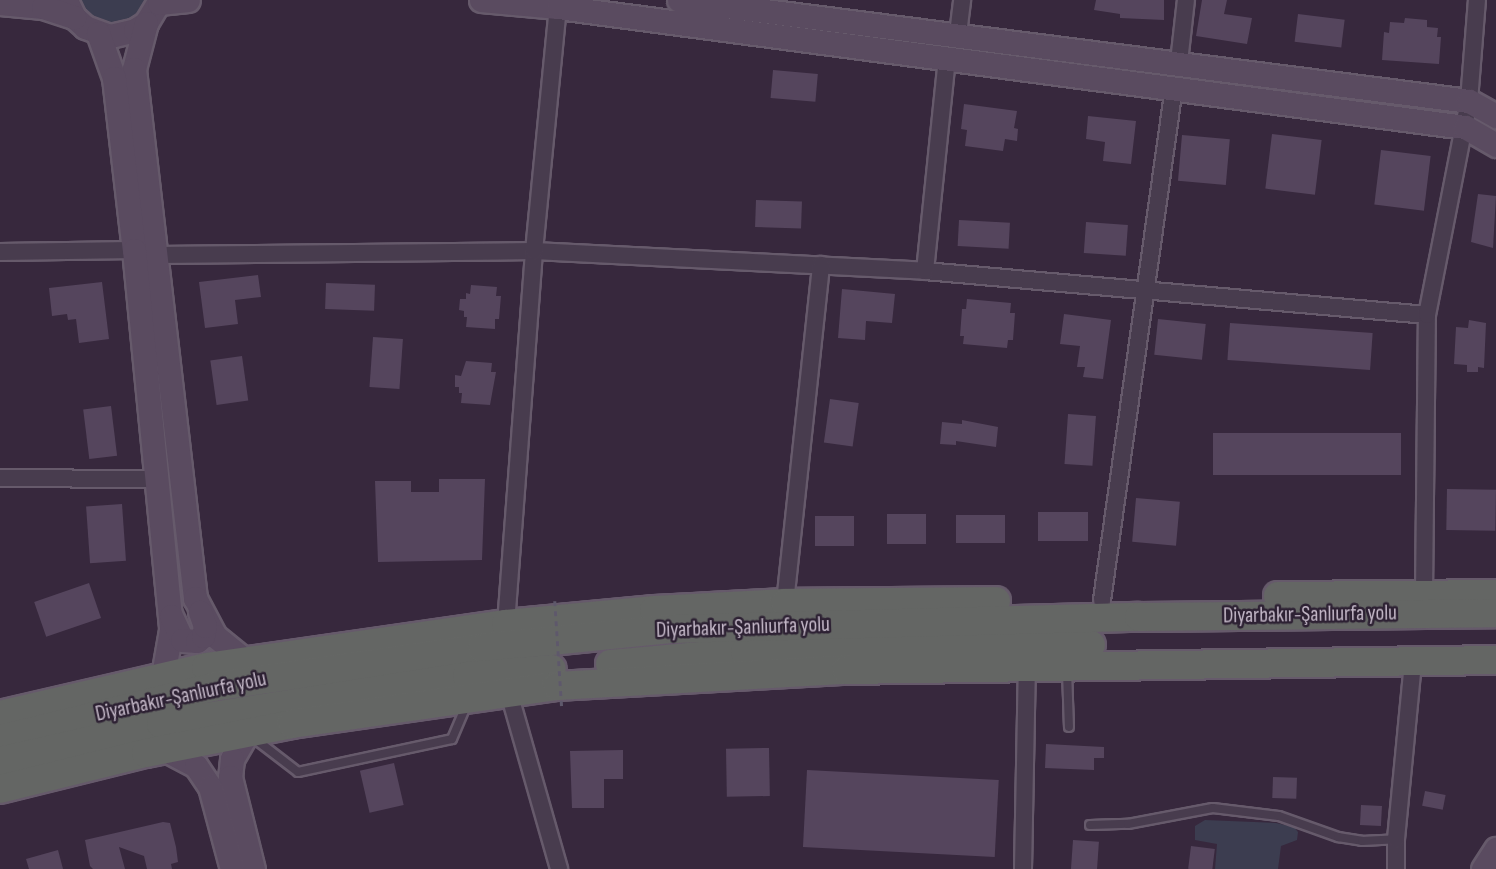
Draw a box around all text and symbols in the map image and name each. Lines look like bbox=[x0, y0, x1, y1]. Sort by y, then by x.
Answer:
street label: Diyarbakır-Şanlıurfa yolu bbox=[1223, 601, 1397, 629]
street label: Diyarbakır-Şanlıurfa yolu bbox=[656, 612, 830, 644]
street label: Diyarbakır-Şanlıurfa yolu bbox=[93, 667, 269, 727]

